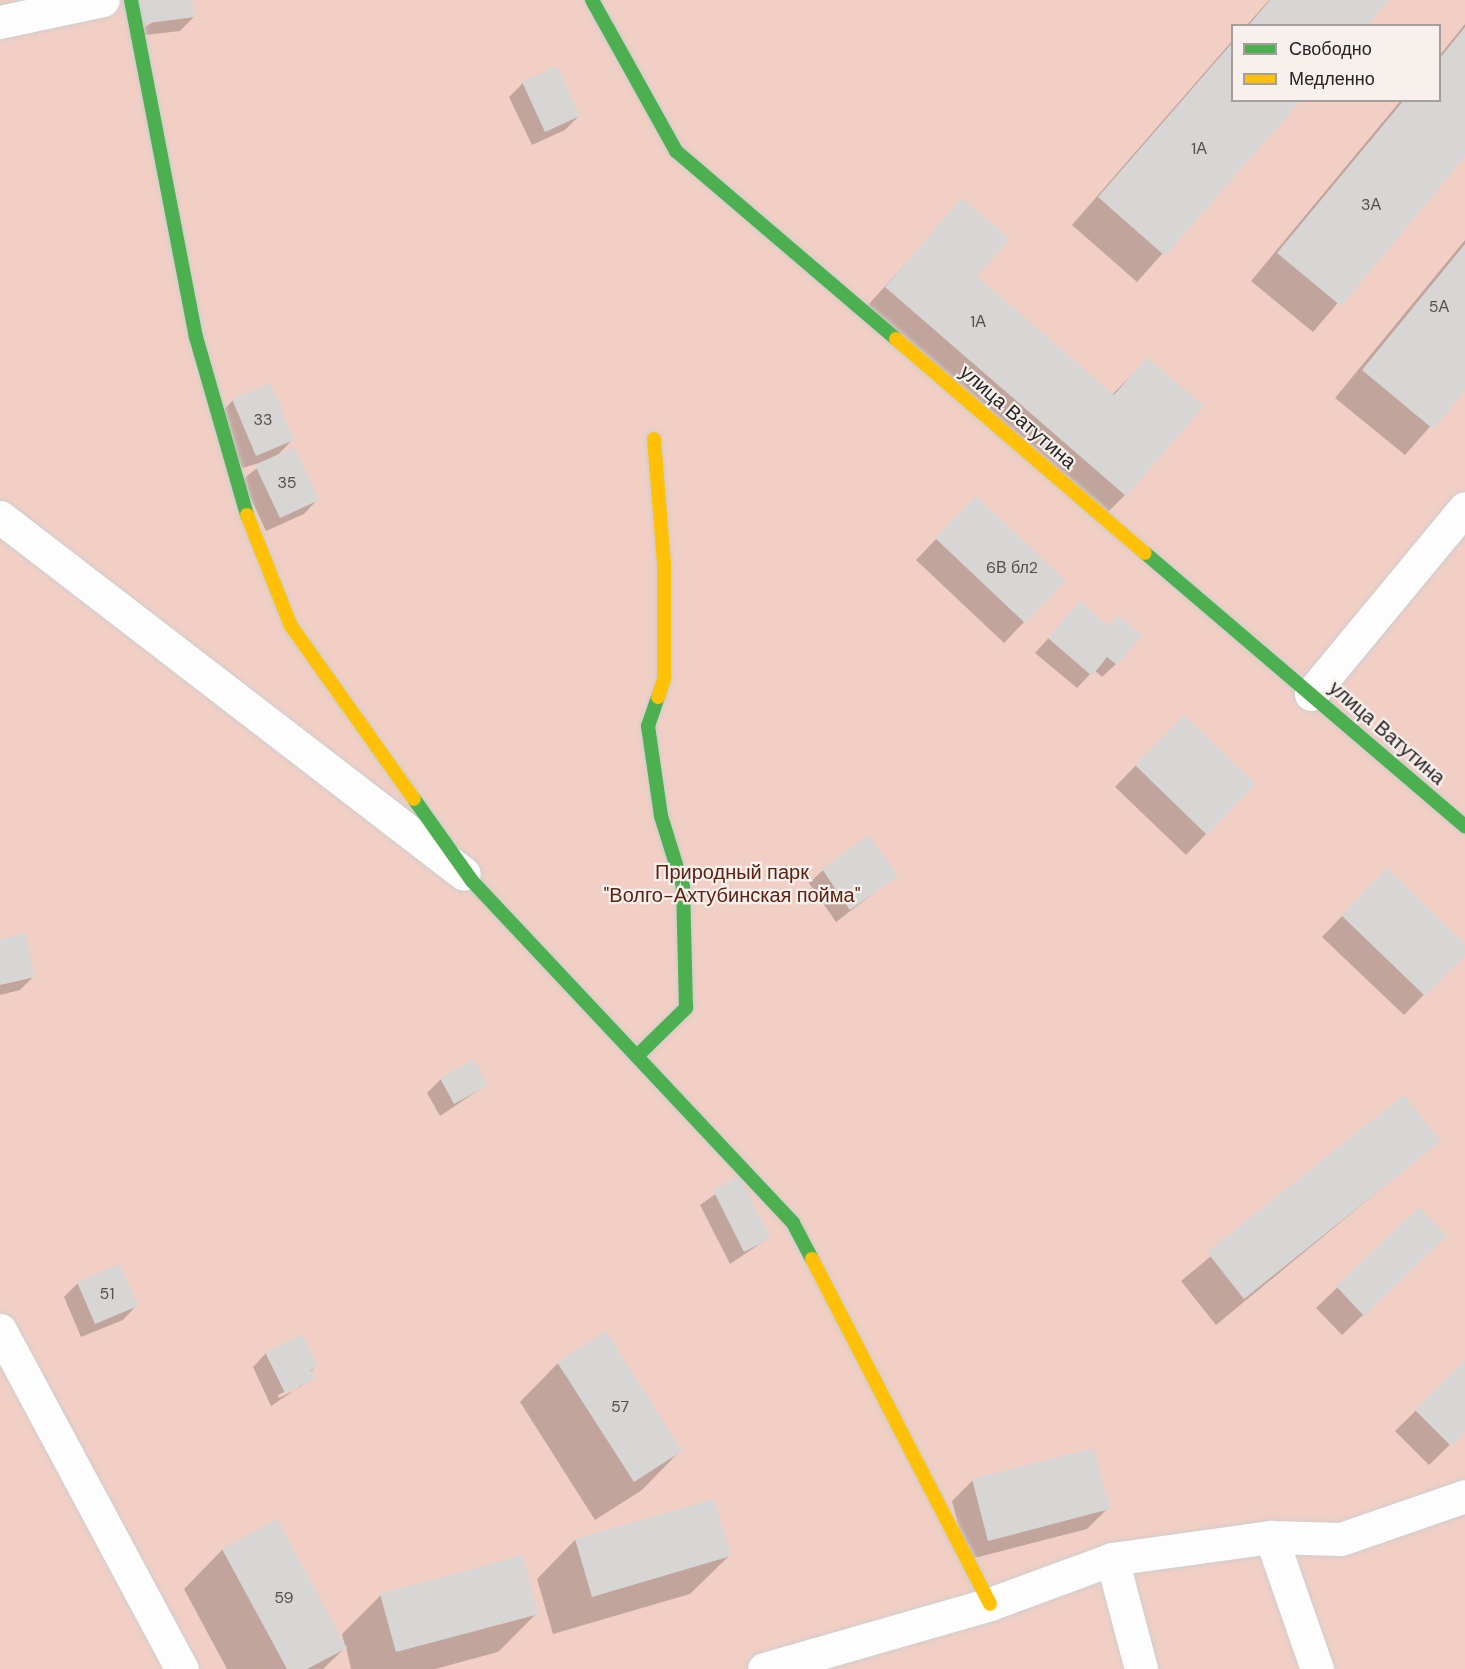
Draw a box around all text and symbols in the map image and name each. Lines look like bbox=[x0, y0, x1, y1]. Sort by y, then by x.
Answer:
legend bbox=[1231, 24, 1441, 102]
text: Свободно bbox=[1289, 37, 1372, 61]
text: Медленно bbox=[1289, 67, 1375, 91]
house number: 1А bbox=[1191, 139, 1207, 159]
house number: 3А bbox=[1361, 195, 1381, 215]
house number: 5А bbox=[1429, 297, 1449, 317]
house number: 1А bbox=[970, 312, 986, 332]
street label: улица Ватутина bbox=[955, 360, 1081, 474]
house number: 33 bbox=[254, 410, 272, 430]
house number: 35 bbox=[277, 473, 297, 493]
house number: 6В бл2 bbox=[986, 558, 1038, 578]
street label: улица Ватутина bbox=[1324, 676, 1450, 790]
park label: Природный парк "Волго-Ахтубинская пойма" bbox=[604, 861, 860, 908]
house number: 51 bbox=[100, 1284, 114, 1304]
house number: 57 bbox=[611, 1397, 629, 1417]
house number: 59 bbox=[274, 1588, 294, 1608]

